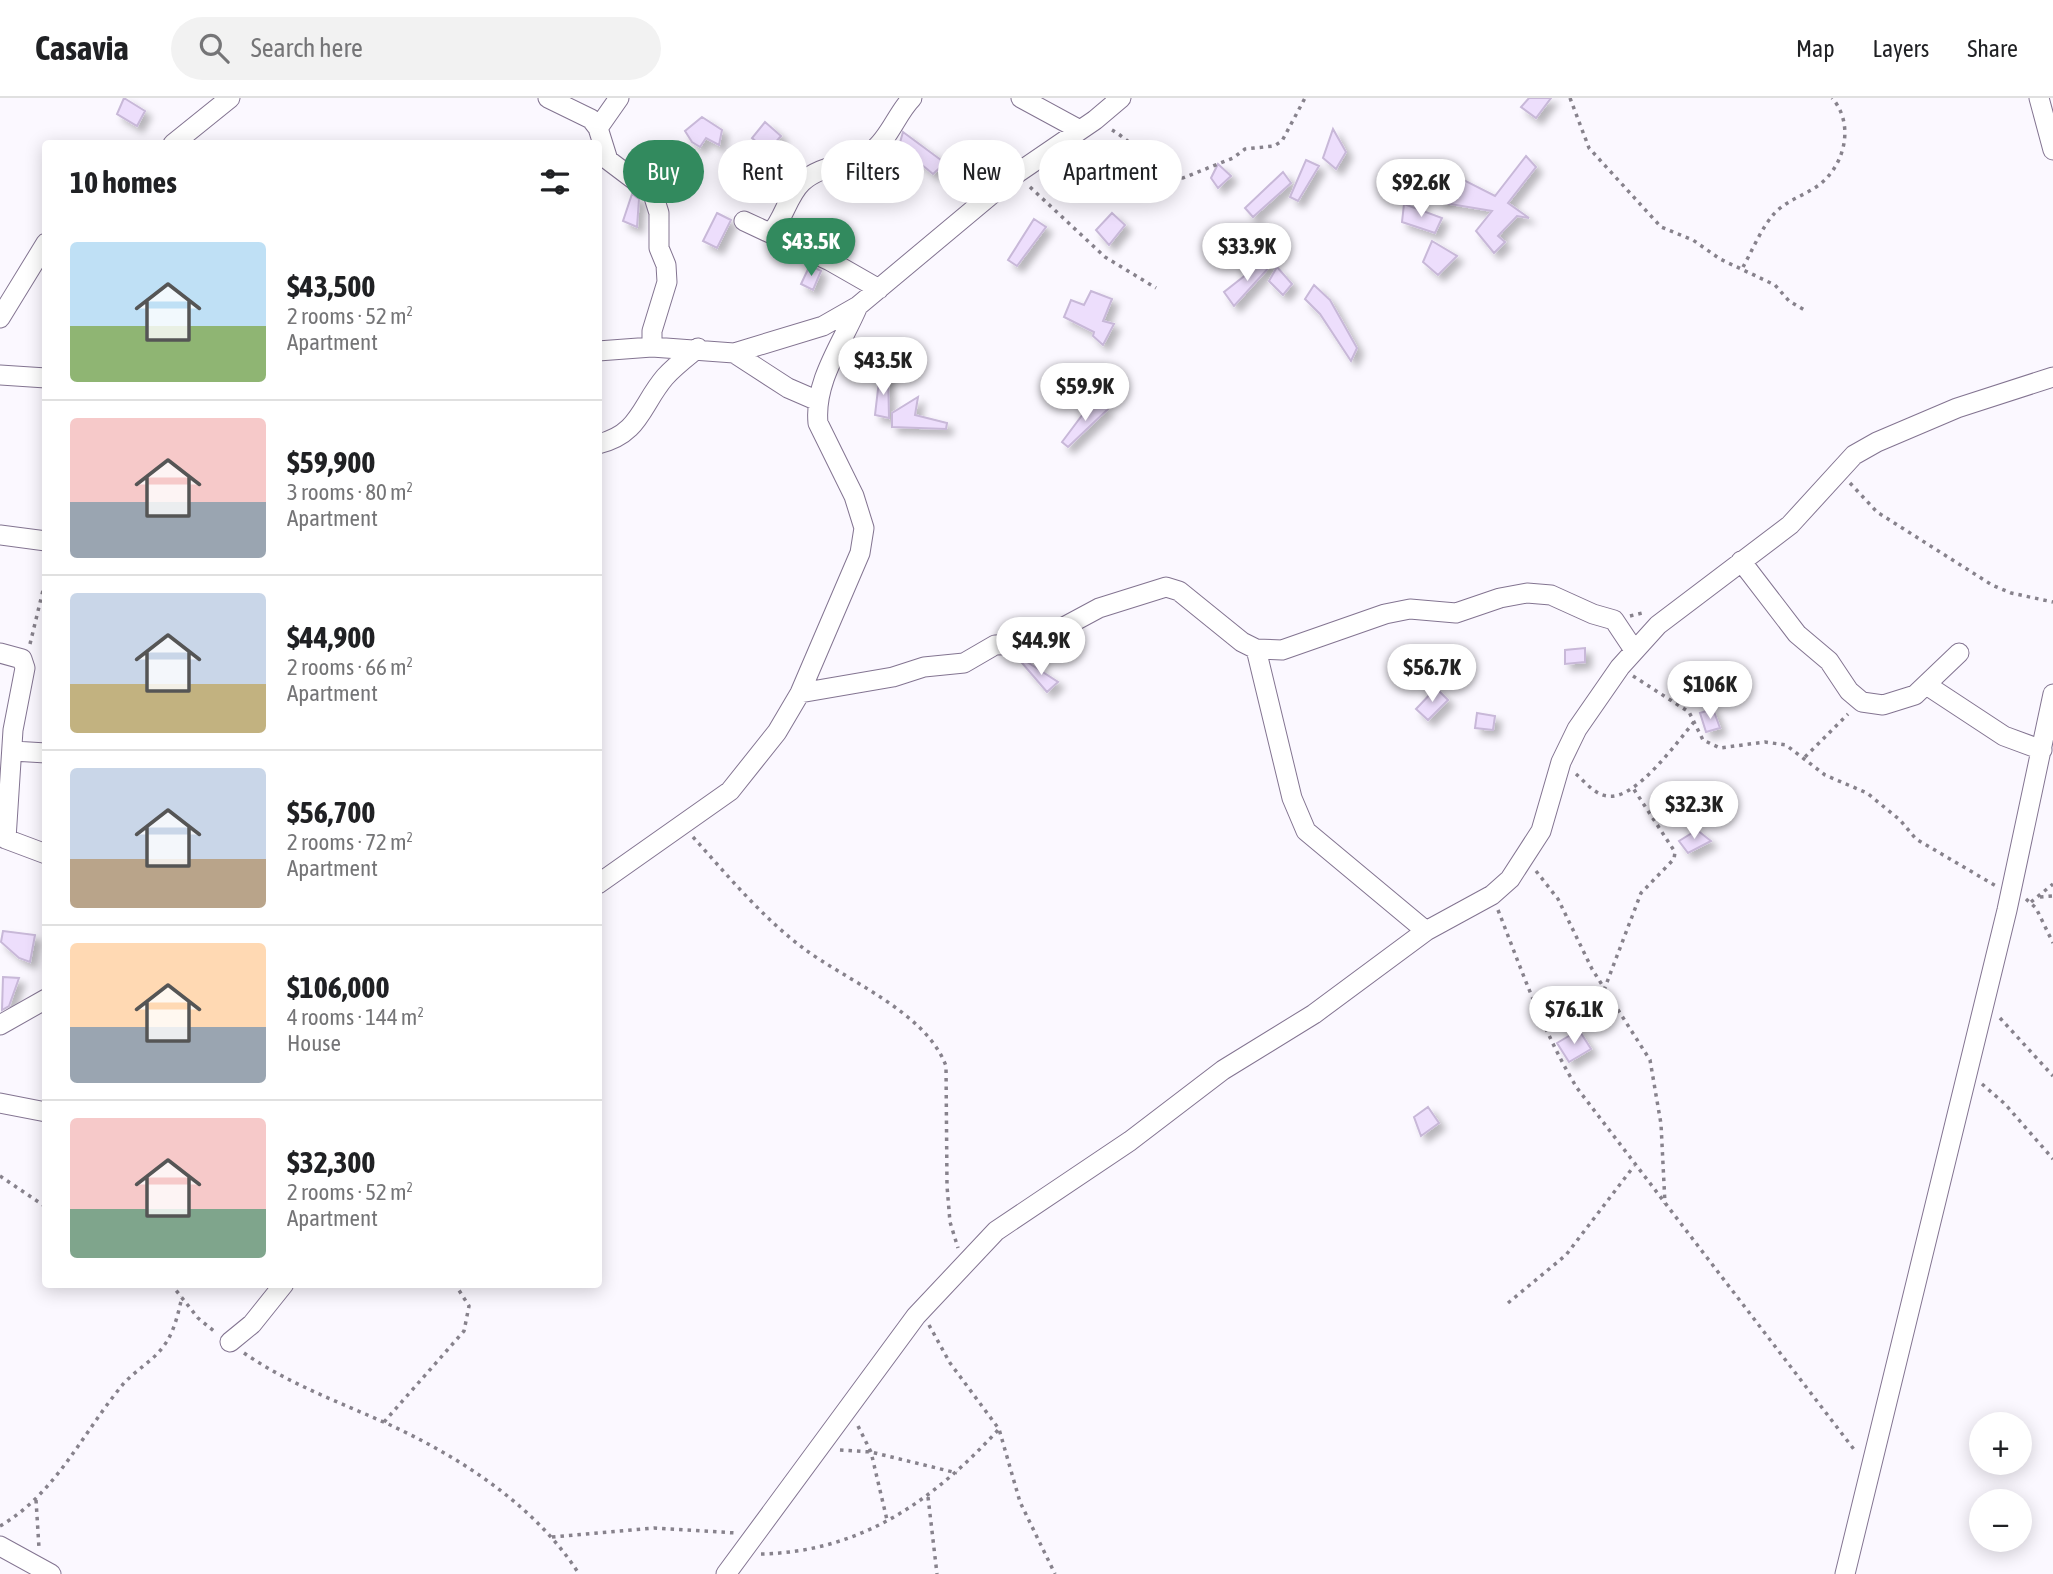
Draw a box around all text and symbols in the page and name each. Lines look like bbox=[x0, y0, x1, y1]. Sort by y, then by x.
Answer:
search box bbox=[171, 17, 661, 80]
text: Casavia bbox=[35, 29, 129, 67]
icon: search bbox=[195, 29, 233, 67]
text: Search here bbox=[251, 33, 363, 63]
text: Map bbox=[1796, 35, 1835, 62]
text: Layers bbox=[1873, 35, 1929, 62]
text: Share bbox=[1967, 35, 2018, 62]
chip: Buy bbox=[623, 140, 704, 203]
chip: Rent bbox=[718, 140, 807, 203]
chip: Filters bbox=[821, 140, 924, 203]
chip: New bbox=[938, 140, 1025, 203]
chip: Apartment bbox=[1039, 140, 1182, 203]
pin: $92.6K bbox=[1364, 159, 1478, 219]
icon: filters bbox=[536, 163, 574, 201]
text: 10 homes bbox=[70, 165, 177, 199]
text: $92.6K bbox=[1392, 169, 1450, 195]
pin: $43.5K bbox=[754, 218, 868, 278]
pin: $33.9K bbox=[1190, 223, 1304, 283]
text: $43.5K bbox=[782, 228, 840, 254]
text: $33.9K bbox=[1218, 233, 1276, 259]
text: $43,500 bbox=[287, 269, 375, 303]
icon: home bbox=[126, 270, 210, 354]
text: 2 rooms · 52 m² bbox=[287, 303, 413, 329]
text: Apartment bbox=[287, 329, 378, 355]
pin: $43.5K bbox=[826, 338, 940, 397]
text: $43.5K bbox=[854, 347, 912, 373]
pin: $59.9K bbox=[1028, 364, 1142, 423]
text: $59.9K bbox=[1056, 373, 1114, 399]
text: $59,900 bbox=[287, 445, 375, 479]
icon: home bbox=[126, 446, 210, 530]
text: 3 rooms · 80 m² bbox=[287, 479, 413, 505]
text: Apartment bbox=[287, 505, 378, 531]
pin: $44.9K bbox=[984, 618, 1098, 677]
text: $44,900 bbox=[287, 620, 375, 654]
icon: home bbox=[126, 621, 210, 705]
text: $44.9K bbox=[1012, 627, 1070, 653]
pin: $56.7K bbox=[1375, 644, 1489, 704]
text: 2 rooms · 66 m² bbox=[287, 654, 413, 680]
text: $56.7K bbox=[1403, 654, 1461, 680]
pin: $106K bbox=[1661, 662, 1759, 721]
text: $106K bbox=[1683, 671, 1737, 697]
text: Apartment bbox=[287, 680, 378, 706]
pin: $32.3K bbox=[1637, 782, 1751, 841]
text: $32.3K bbox=[1665, 791, 1723, 817]
text: $56,700 bbox=[287, 795, 375, 829]
icon: home bbox=[126, 796, 210, 880]
text: 2 rooms · 72 m² bbox=[287, 829, 413, 855]
text: Apartment bbox=[287, 855, 378, 881]
text: $106,000 bbox=[287, 970, 390, 1004]
icon: home bbox=[126, 971, 210, 1055]
pin: $76.1K bbox=[1517, 986, 1631, 1046]
text: $76.1K bbox=[1545, 996, 1603, 1022]
text: 4 rooms · 144 m² bbox=[287, 1004, 424, 1030]
text: House bbox=[287, 1030, 341, 1056]
text: $32,300 bbox=[287, 1145, 375, 1179]
icon: home bbox=[126, 1146, 210, 1230]
text: 2 rooms · 52 m² bbox=[287, 1179, 413, 1205]
text: Apartment bbox=[287, 1205, 378, 1231]
map controls bbox=[1969, 1412, 2032, 1552]
button: + bbox=[1969, 1412, 2032, 1475]
button: − bbox=[1969, 1489, 2032, 1552]

